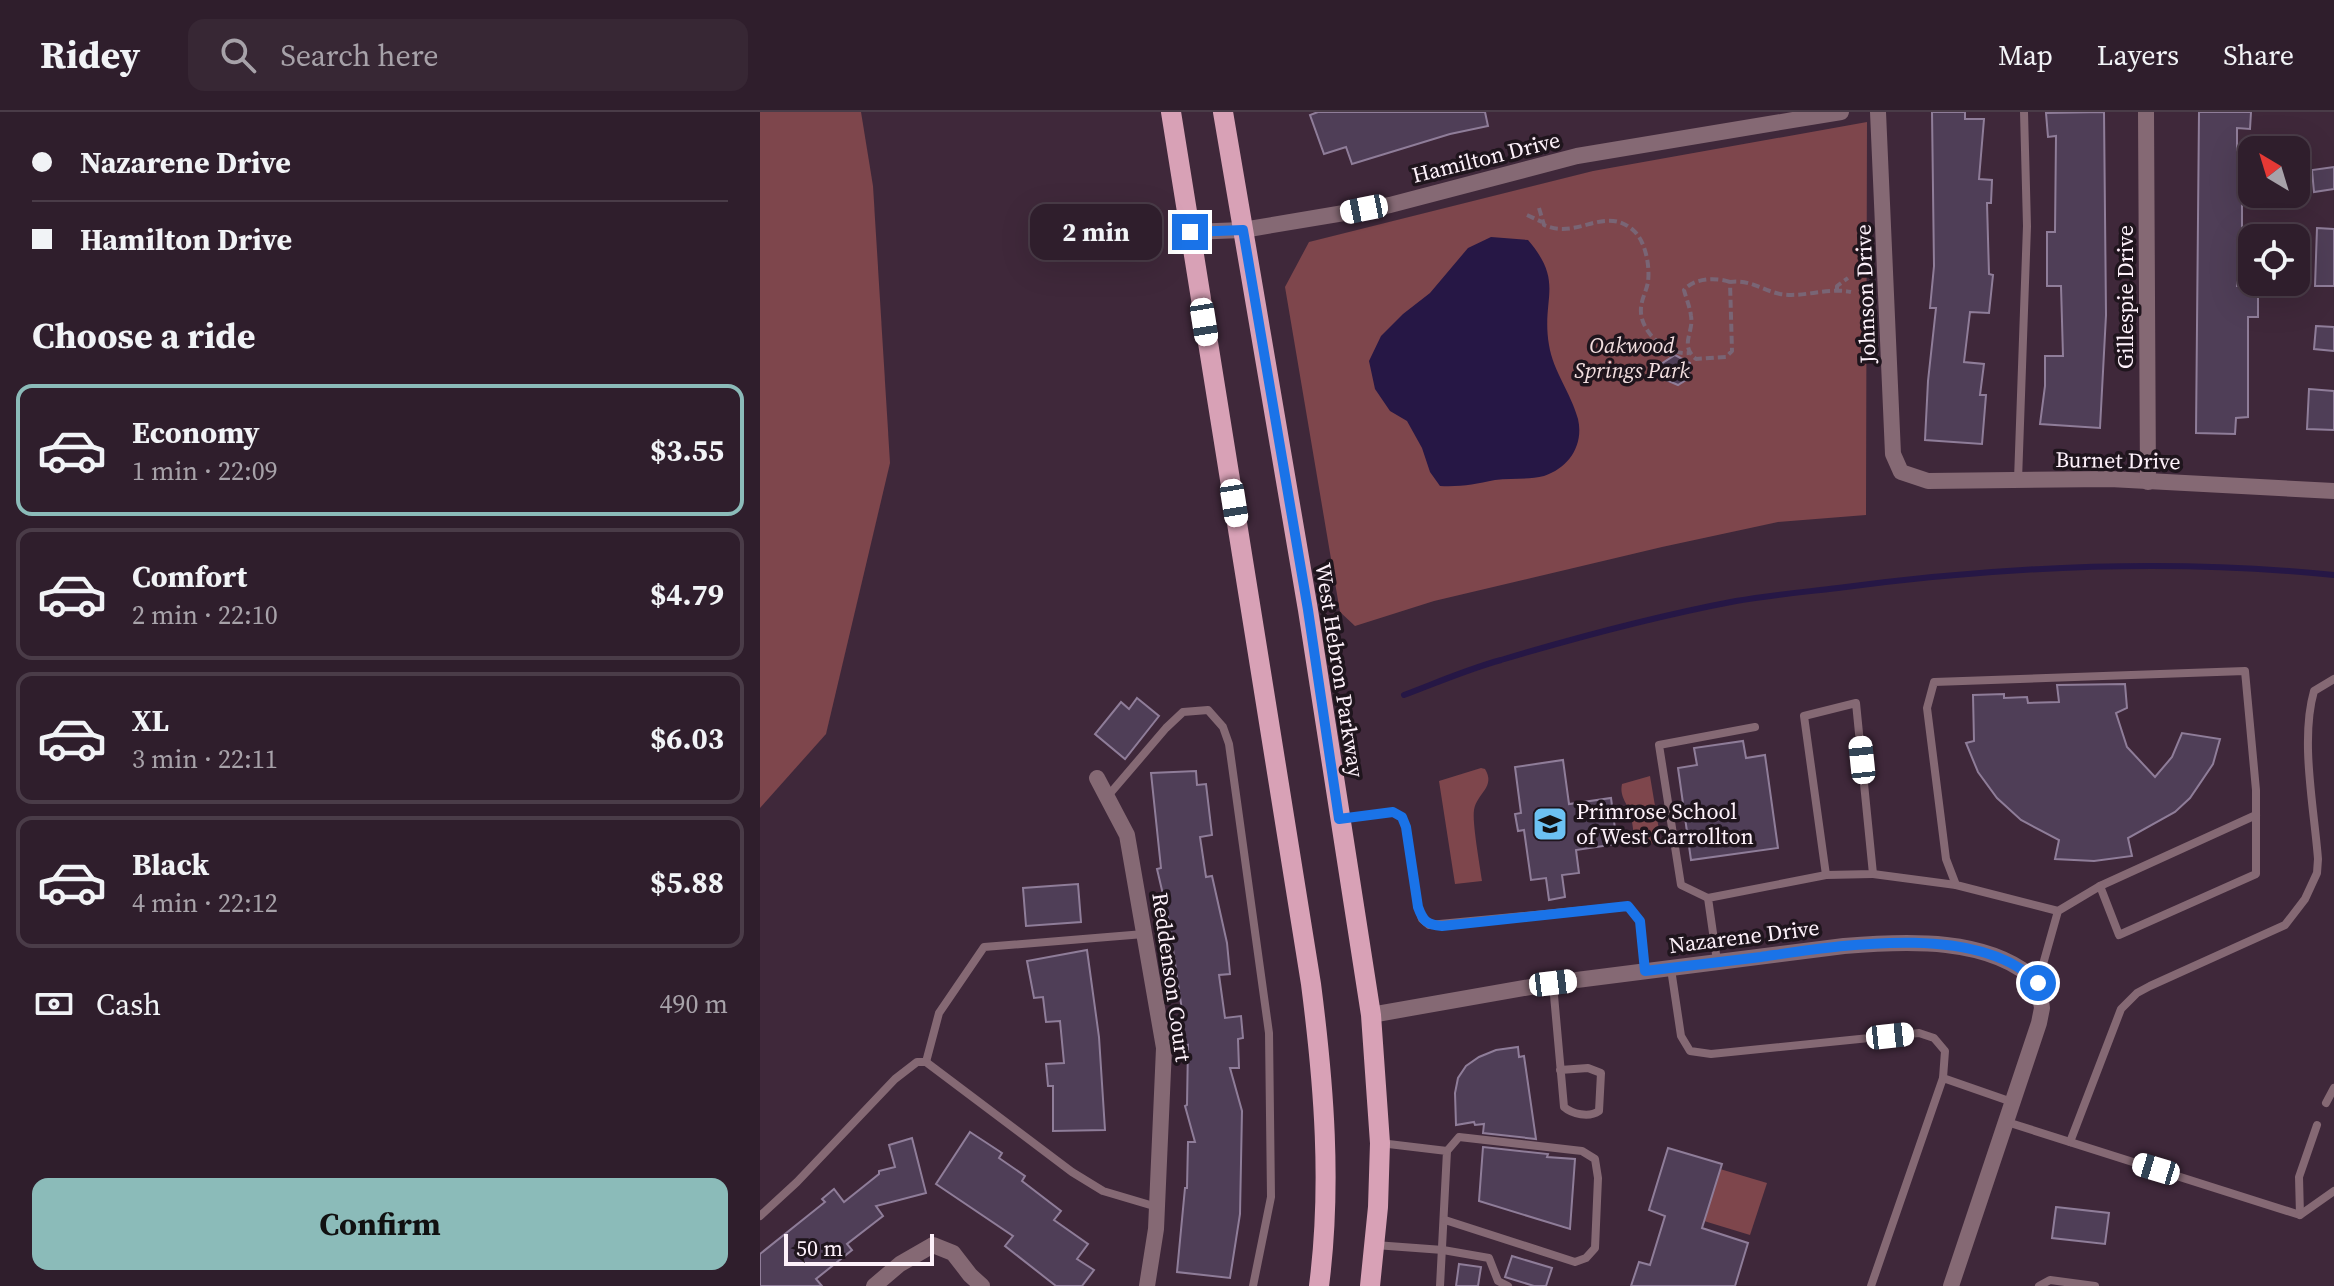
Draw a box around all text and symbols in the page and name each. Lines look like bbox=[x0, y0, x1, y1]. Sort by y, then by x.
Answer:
search box bbox=[188, 19, 748, 91]
text: Ridey bbox=[40, 29, 140, 81]
icon: search bbox=[216, 33, 260, 77]
text: Search here bbox=[280, 35, 439, 76]
text: Map bbox=[1998, 36, 2053, 74]
text: Layers bbox=[2097, 36, 2179, 74]
text: Share bbox=[2223, 36, 2294, 74]
street label: Hamilton Drive bbox=[1409, 124, 1563, 190]
north arrow bbox=[2238, 136, 2310, 208]
map controls bbox=[2238, 136, 2310, 296]
text: Nazarene Drive bbox=[80, 142, 291, 183]
car bbox=[1338, 193, 1390, 225]
callout: 2 min bbox=[1030, 204, 1162, 260]
text: 2 min bbox=[1062, 214, 1130, 250]
route end bbox=[1172, 214, 1208, 250]
text: Hamilton Drive bbox=[80, 219, 292, 260]
street label: Johnson Drive bbox=[1848, 224, 1882, 365]
button: locate bbox=[2238, 224, 2310, 296]
street label: Gillespie Drive bbox=[2110, 225, 2140, 369]
car bbox=[1188, 296, 1220, 348]
text: Choose a ride bbox=[32, 311, 255, 360]
park label: Oakwood Springs Park bbox=[1574, 330, 1690, 385]
text: Economy bbox=[132, 412, 260, 453]
icon: car bbox=[36, 414, 108, 486]
text: $3.55 bbox=[650, 430, 724, 471]
street label: Burnet Drive bbox=[2055, 444, 2181, 476]
text: 1 min · 22:09 bbox=[132, 453, 278, 489]
car bbox=[1218, 477, 1250, 529]
text: Comfort bbox=[132, 556, 247, 597]
icon: car bbox=[36, 558, 108, 630]
street label: West Hebron Parkway bbox=[1308, 561, 1372, 780]
text: $4.79 bbox=[650, 574, 724, 615]
text: 2 min · 22:10 bbox=[132, 597, 278, 633]
text: XL bbox=[132, 700, 169, 741]
icon: car bbox=[36, 702, 108, 774]
text: $6.03 bbox=[650, 718, 724, 759]
car bbox=[1848, 735, 1876, 785]
text: 3 min · 22:11 bbox=[132, 741, 278, 777]
place label: Primrose School of West Carrollton bbox=[1576, 796, 1754, 851]
school or university icon: Primrose School of West Carrollton bbox=[1531, 805, 1569, 843]
text: Black bbox=[132, 844, 209, 885]
icon: car bbox=[36, 846, 108, 918]
text: $5.88 bbox=[650, 862, 724, 903]
text: 4 min · 22:12 bbox=[132, 885, 278, 921]
street label: Reddenson Court bbox=[1145, 891, 1199, 1064]
street label: Nazarene Drive bbox=[1667, 912, 1821, 960]
route start bbox=[2020, 965, 2056, 1001]
car bbox=[1528, 968, 1578, 998]
icon: cash bbox=[32, 982, 76, 1026]
text: Cash bbox=[96, 984, 161, 1025]
text: 490 m bbox=[660, 986, 728, 1022]
car bbox=[1865, 1022, 1915, 1050]
car bbox=[2130, 1151, 2182, 1187]
button: Confirm bbox=[32, 1178, 728, 1270]
scale bar bbox=[784, 1230, 934, 1266]
text: 50 m bbox=[796, 1233, 843, 1263]

